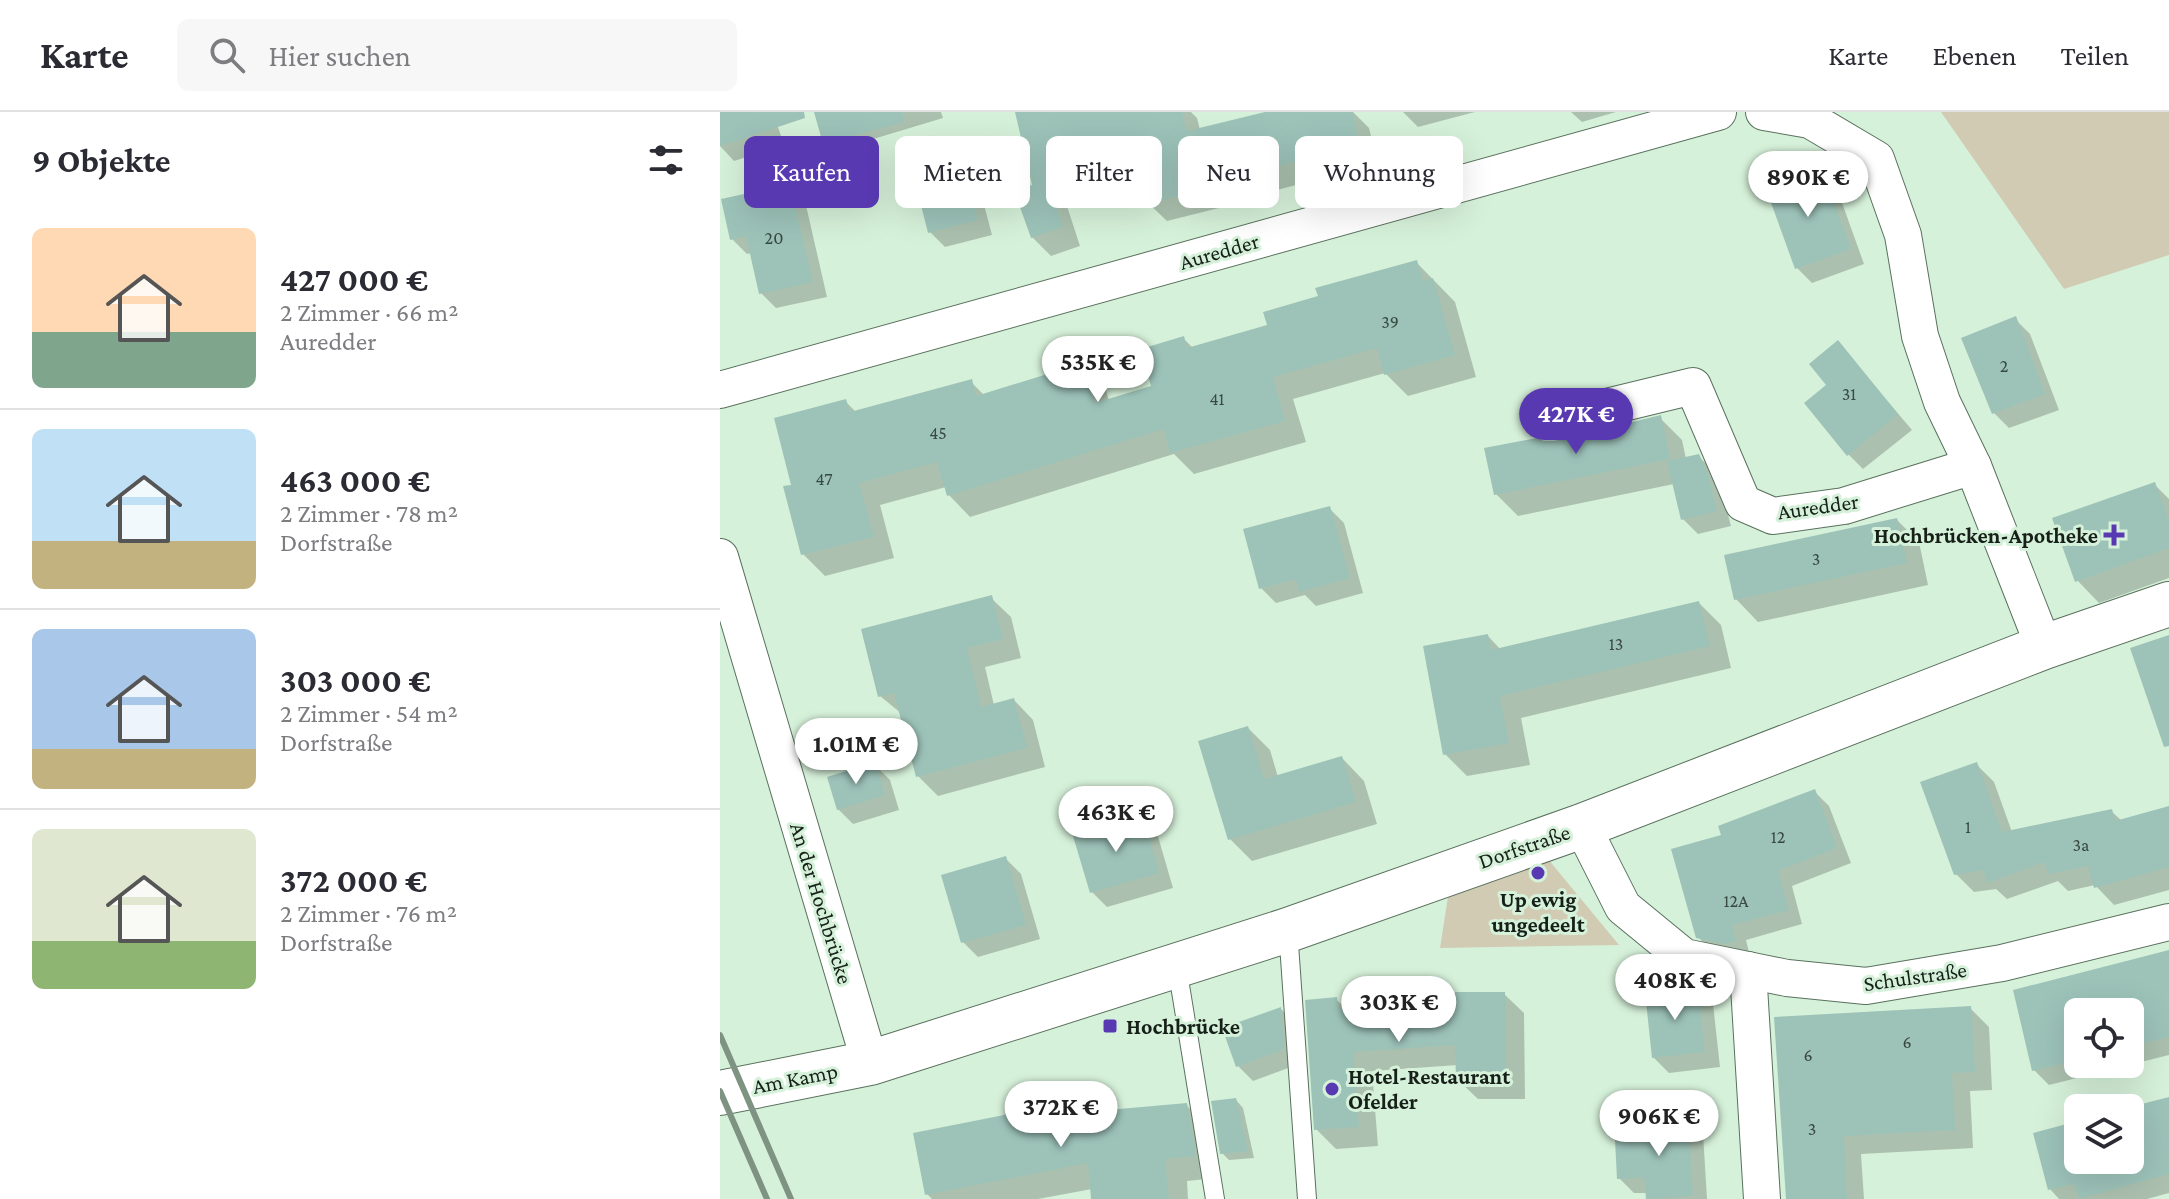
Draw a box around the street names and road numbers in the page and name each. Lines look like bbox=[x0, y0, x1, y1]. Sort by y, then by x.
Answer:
street label: Auredder bbox=[1176, 228, 1262, 275]
street label: Auredder bbox=[1776, 488, 1860, 525]
street label: An der Hochbrücke bbox=[785, 819, 858, 987]
street label: Dorfstraße bbox=[1475, 819, 1573, 874]
street label: Schulstraße bbox=[1862, 957, 1968, 996]
street label: Am Kamp bbox=[750, 1058, 840, 1099]

